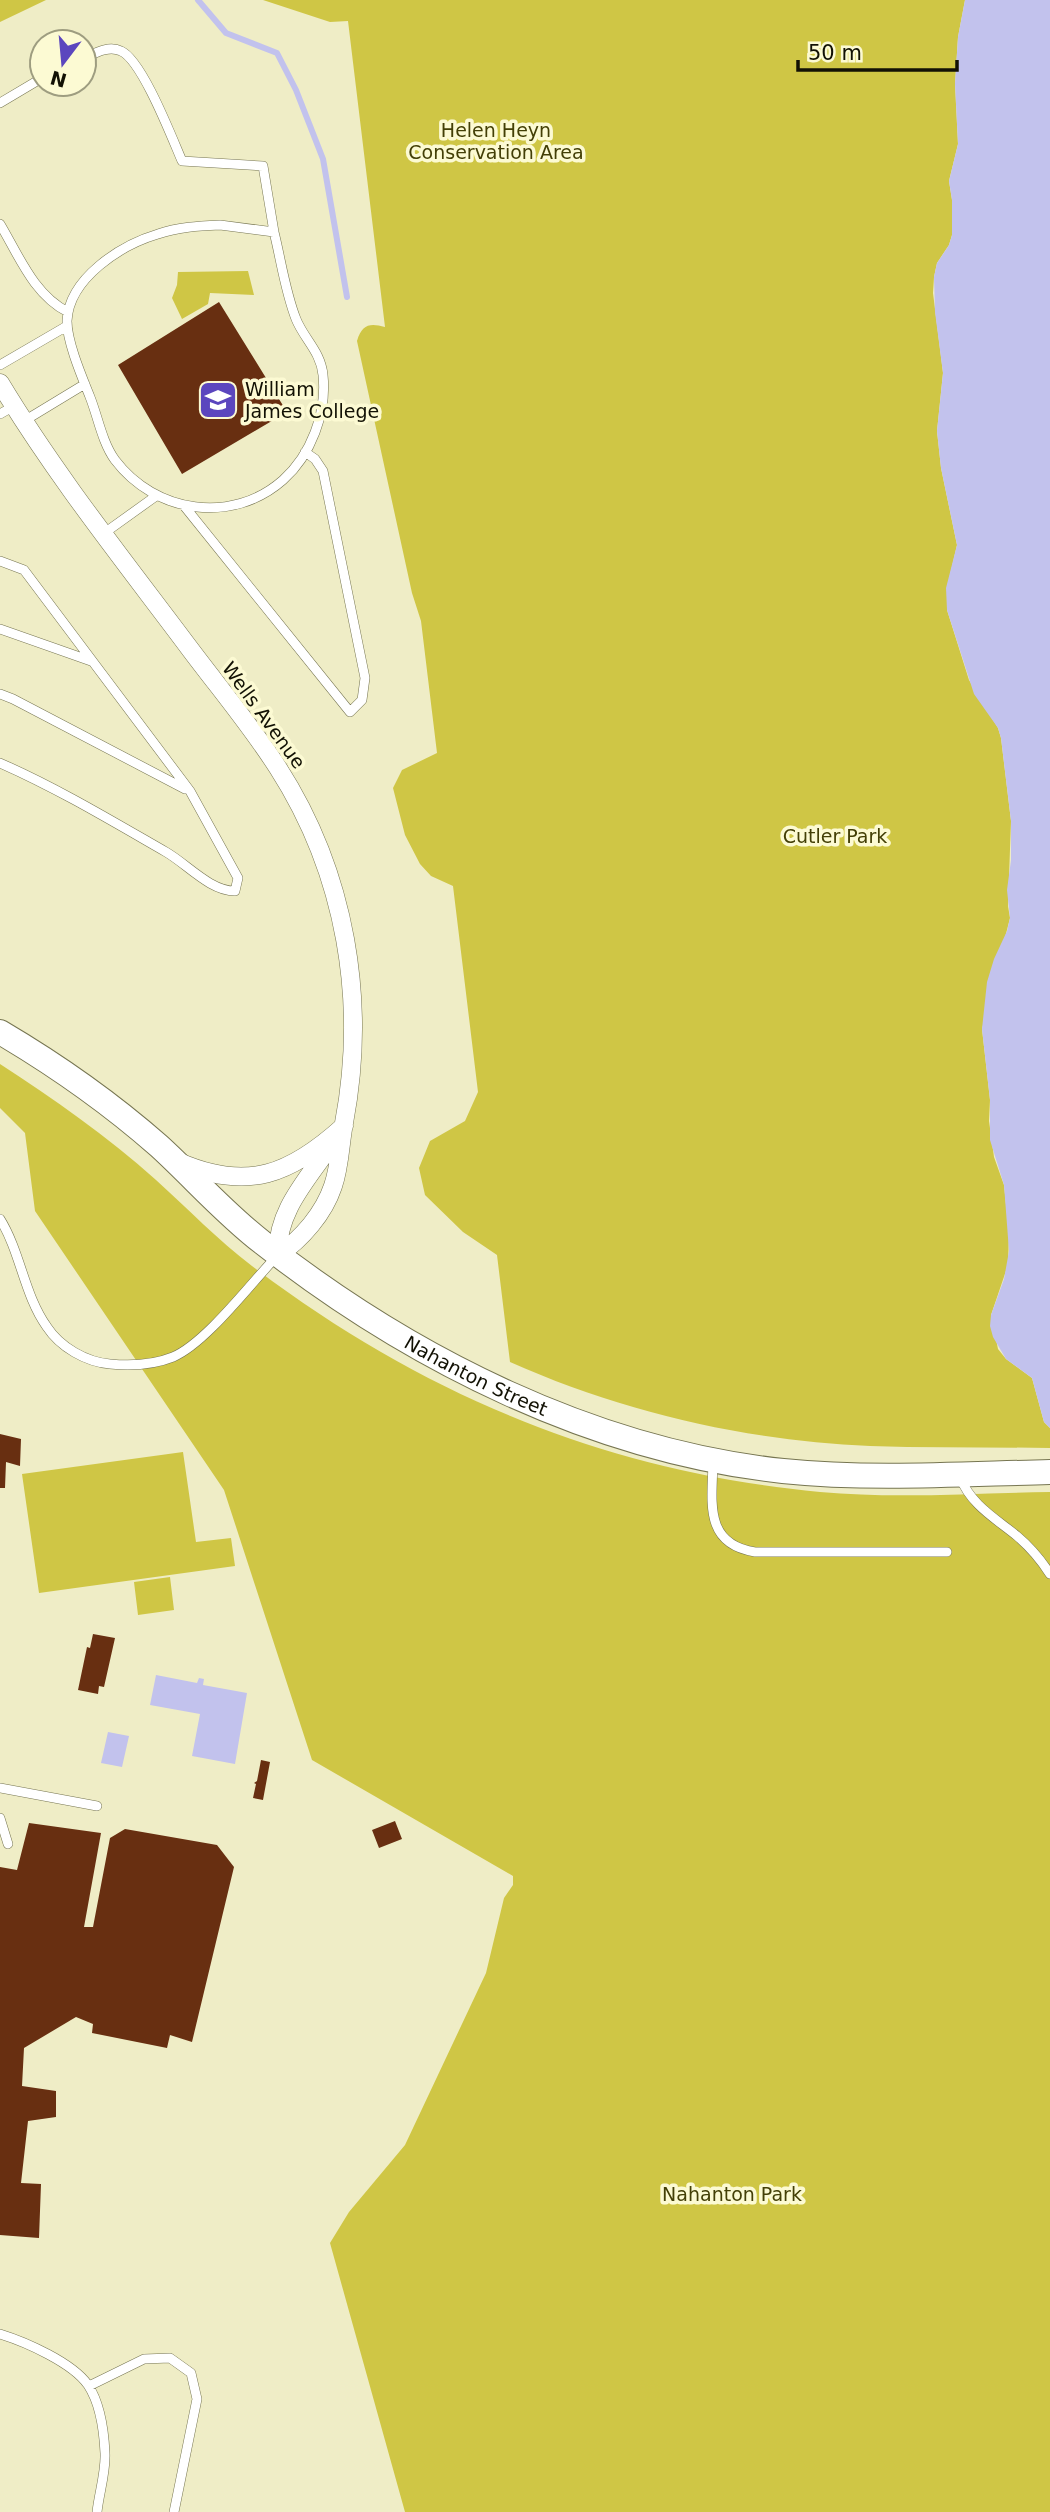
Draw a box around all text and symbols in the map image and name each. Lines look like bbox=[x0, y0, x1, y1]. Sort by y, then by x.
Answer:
north arrow bbox=[28, 28, 98, 98]
scale bar bbox=[798, 28, 957, 72]
text: 50 m bbox=[808, 41, 862, 65]
text: N bbox=[48, 67, 69, 92]
park label: Helen Heyn Conservation Area bbox=[408, 119, 584, 163]
place label: William James College bbox=[244, 378, 379, 422]
school or university icon: William James College bbox=[197, 379, 239, 421]
street label: Wells Avenue bbox=[218, 657, 310, 773]
park label: Cutler Park bbox=[783, 825, 887, 847]
street label: Nahanton Street bbox=[401, 1331, 551, 1420]
park label: Nahanton Park bbox=[662, 2183, 802, 2205]

